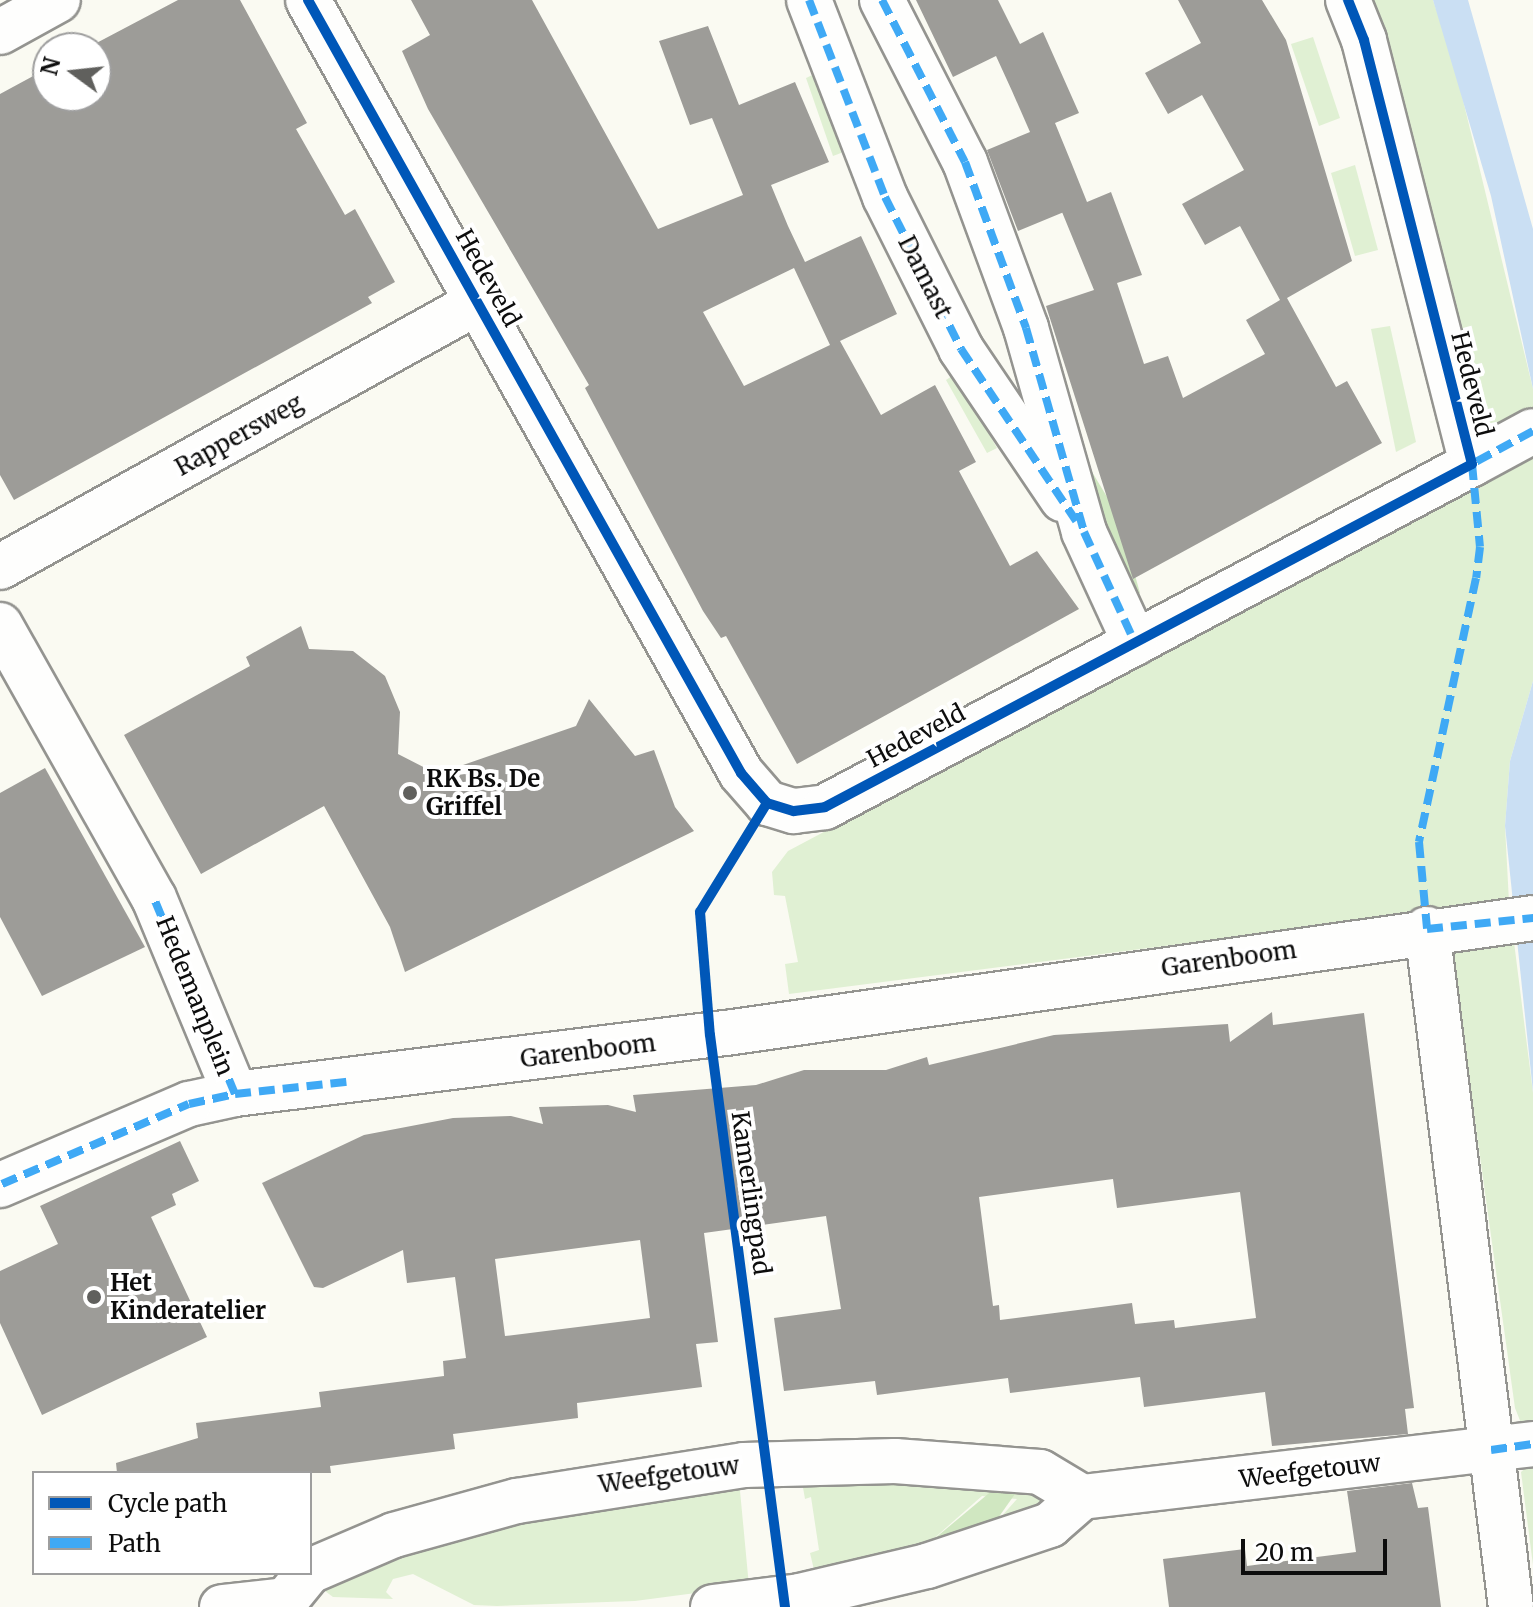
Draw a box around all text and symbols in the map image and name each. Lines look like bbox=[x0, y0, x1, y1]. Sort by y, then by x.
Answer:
north arrow bbox=[32, 32, 112, 112]
text: N bbox=[35, 54, 67, 78]
street label: Hedeveld bbox=[449, 224, 527, 332]
street label: Damast bbox=[892, 231, 958, 323]
street label: Hedeveld bbox=[1445, 329, 1499, 439]
street label: Rappersweg bbox=[170, 388, 308, 482]
street label: Hedeveld bbox=[862, 698, 970, 774]
place label: RK Bs. De Griffel bbox=[426, 765, 540, 821]
marker: RK Bs. De Griffel bbox=[401, 784, 419, 802]
street label: Hedemanplein bbox=[150, 912, 240, 1080]
street label: Garenboom bbox=[1160, 935, 1298, 983]
street label: Garenboom bbox=[519, 1028, 657, 1074]
street label: Kamerlingpad bbox=[725, 1109, 777, 1277]
place label: Het Kinderatelier bbox=[110, 1269, 266, 1325]
marker: Het Kinderatelier bbox=[85, 1288, 103, 1306]
street label: Weefgetouw bbox=[1238, 1448, 1382, 1494]
street label: Weefgetouw bbox=[597, 1451, 741, 1499]
legend bbox=[32, 1471, 312, 1575]
text: Cycle path bbox=[108, 1488, 227, 1519]
scale bar bbox=[1245, 1523, 1391, 1573]
text: Path bbox=[108, 1528, 161, 1559]
text: 20 m bbox=[1255, 1537, 1314, 1568]

